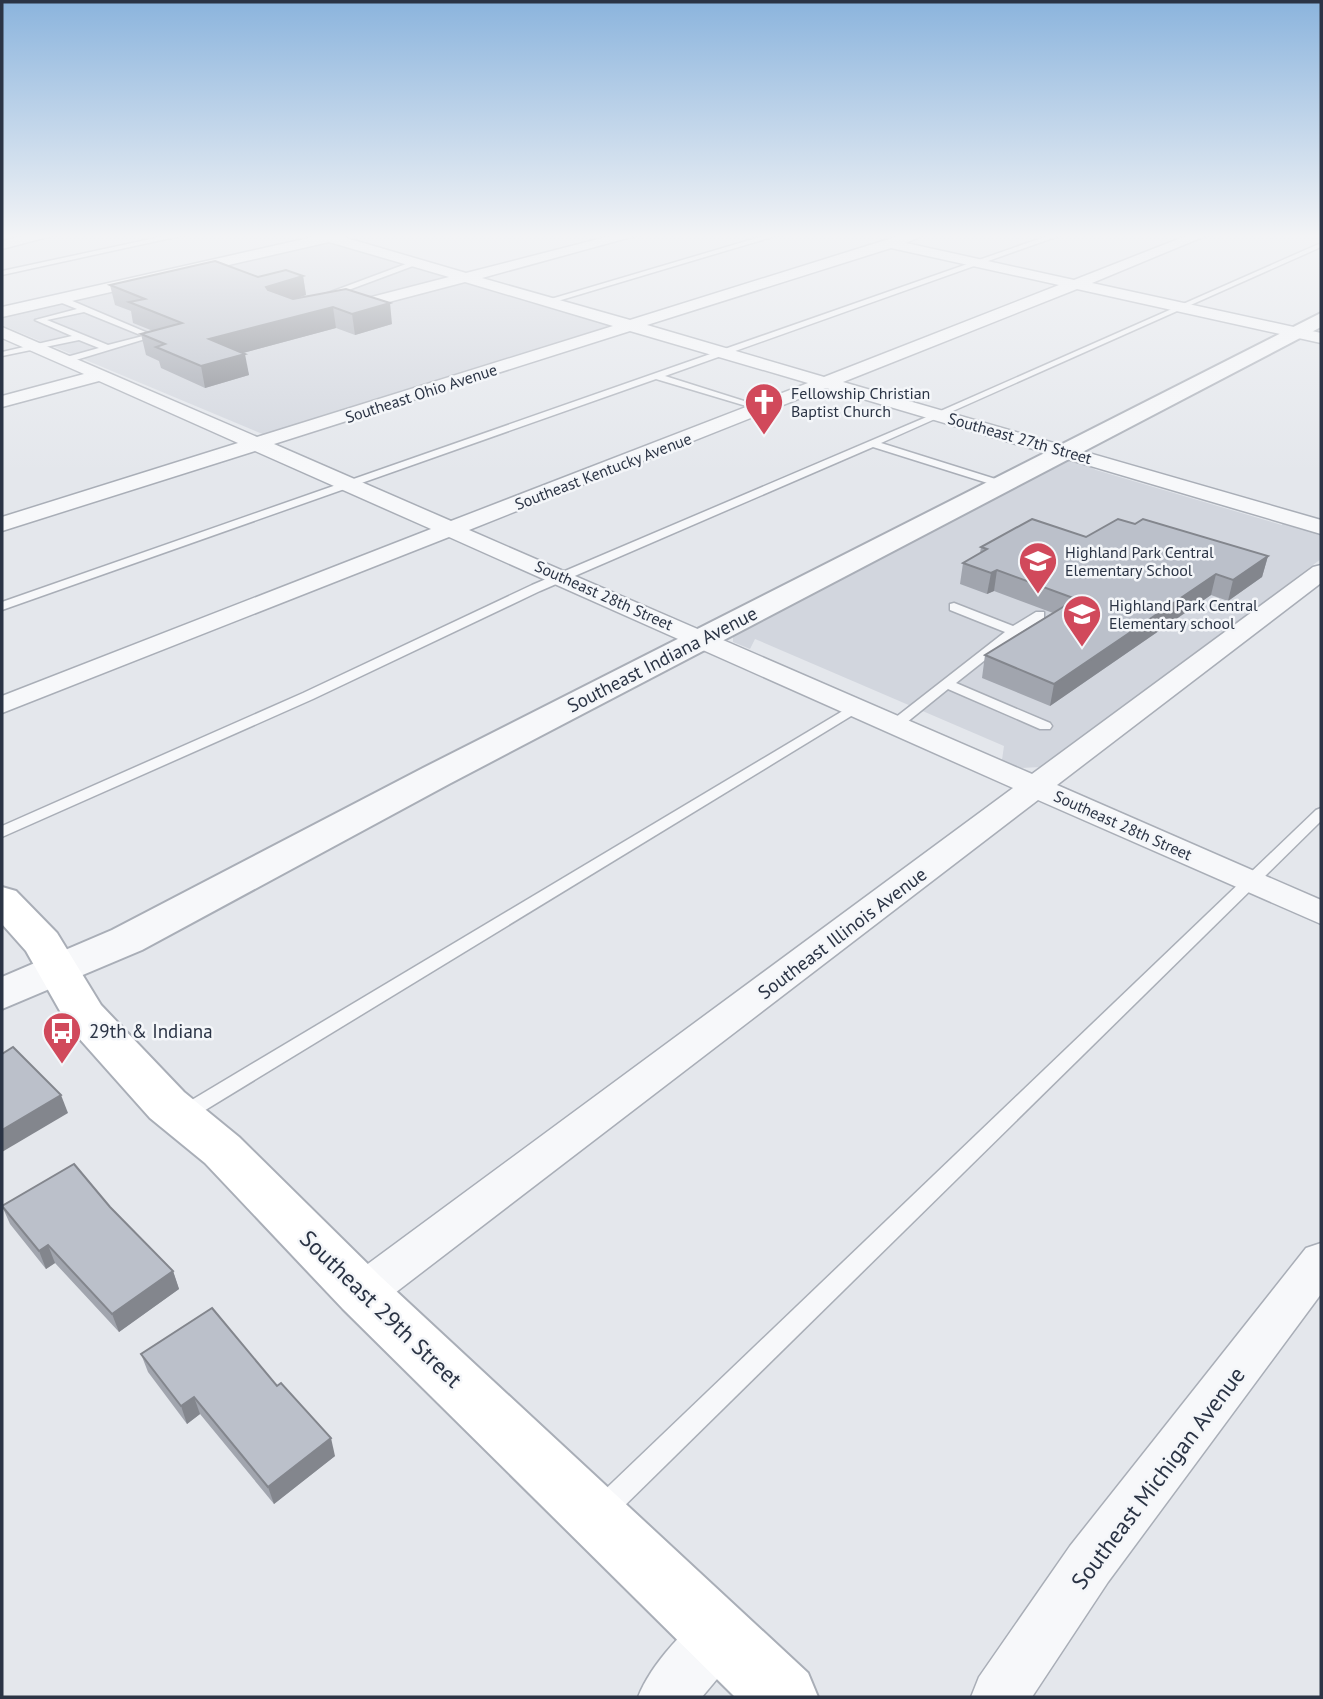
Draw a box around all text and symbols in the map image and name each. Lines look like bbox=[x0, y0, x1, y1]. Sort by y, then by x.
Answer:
street label: Southeast Ohio Avenue bbox=[342, 359, 500, 427]
church icon: Fellowship Christian Baptist Church bbox=[743, 381, 785, 436]
place label: Fellowship Christian Baptist Church bbox=[791, 383, 930, 421]
street label: Southeast 27th Street bbox=[946, 408, 1095, 468]
street label: Southeast Kentucky Avenue bbox=[512, 428, 694, 514]
school or university icon: Highland Park Central Elementary School bbox=[1017, 540, 1059, 595]
place label: Highland Park Central Elementary School bbox=[1065, 542, 1214, 580]
street label: Southeast 28th Street bbox=[532, 556, 677, 635]
school or university icon: Highland Park Central Elementary school bbox=[1061, 593, 1103, 648]
place label: Highland Park Central Elementary school bbox=[1109, 595, 1258, 633]
street label: Southeast Indiana Avenue bbox=[563, 601, 761, 717]
street label: Southeast 28th Street bbox=[1051, 786, 1196, 865]
street label: Southeast Illinois Avenue bbox=[753, 862, 931, 1004]
bus stop icon: 29th & Indiana bbox=[41, 1010, 83, 1065]
place label: 29th & Indiana bbox=[89, 1019, 213, 1043]
street label: Southeast 29th Street bbox=[294, 1224, 469, 1394]
street label: Southeast Michigan Avenue bbox=[1064, 1361, 1251, 1595]

